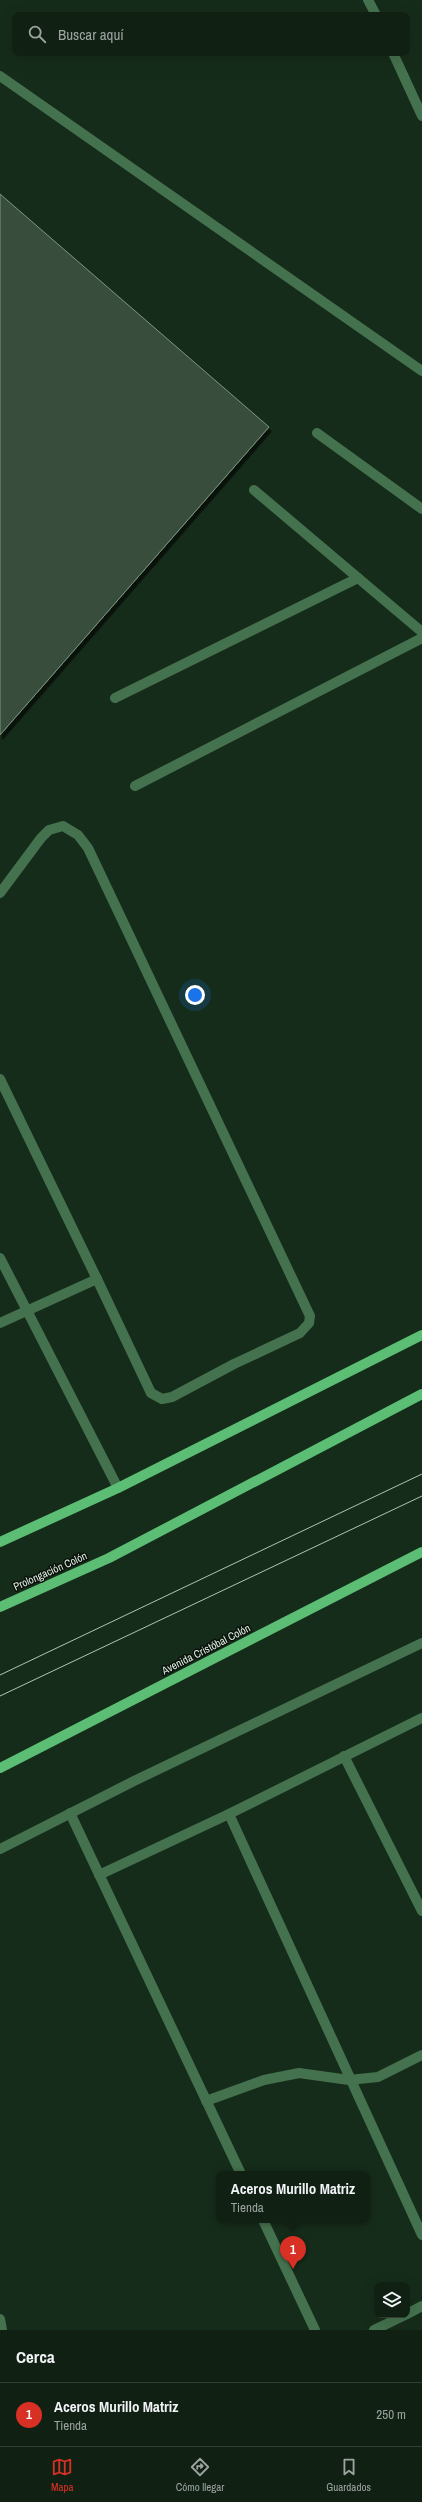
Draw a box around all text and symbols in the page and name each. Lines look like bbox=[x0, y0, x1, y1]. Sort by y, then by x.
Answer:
search box bbox=[12, 12, 410, 56]
icon: search bbox=[26, 23, 48, 45]
text: Buscar aquí bbox=[58, 24, 124, 45]
your location bbox=[185, 985, 205, 1005]
street label: Prolongación Colón bbox=[11, 1548, 89, 1594]
street label: Avenida Cristóbal Colón bbox=[158, 1621, 253, 1678]
popup bbox=[216, 2171, 370, 2223]
text: Aceros Murillo Matriz bbox=[231, 2178, 355, 2199]
text: Tienda bbox=[231, 2199, 264, 2216]
pin: 1 bbox=[280, 2236, 306, 2269]
map controls bbox=[374, 2282, 410, 2318]
button: layers bbox=[374, 2282, 410, 2318]
text: Cerca bbox=[16, 2345, 55, 2368]
text: Aceros Murillo Matriz bbox=[54, 2396, 178, 2417]
text: 1 bbox=[26, 2406, 32, 2423]
text: 250 m bbox=[376, 2406, 406, 2423]
text: Tienda bbox=[54, 2417, 87, 2434]
tab: Mapa bbox=[51, 2456, 74, 2494]
tab: Cómo llegar bbox=[176, 2456, 224, 2494]
tab: Guardados bbox=[326, 2456, 371, 2494]

